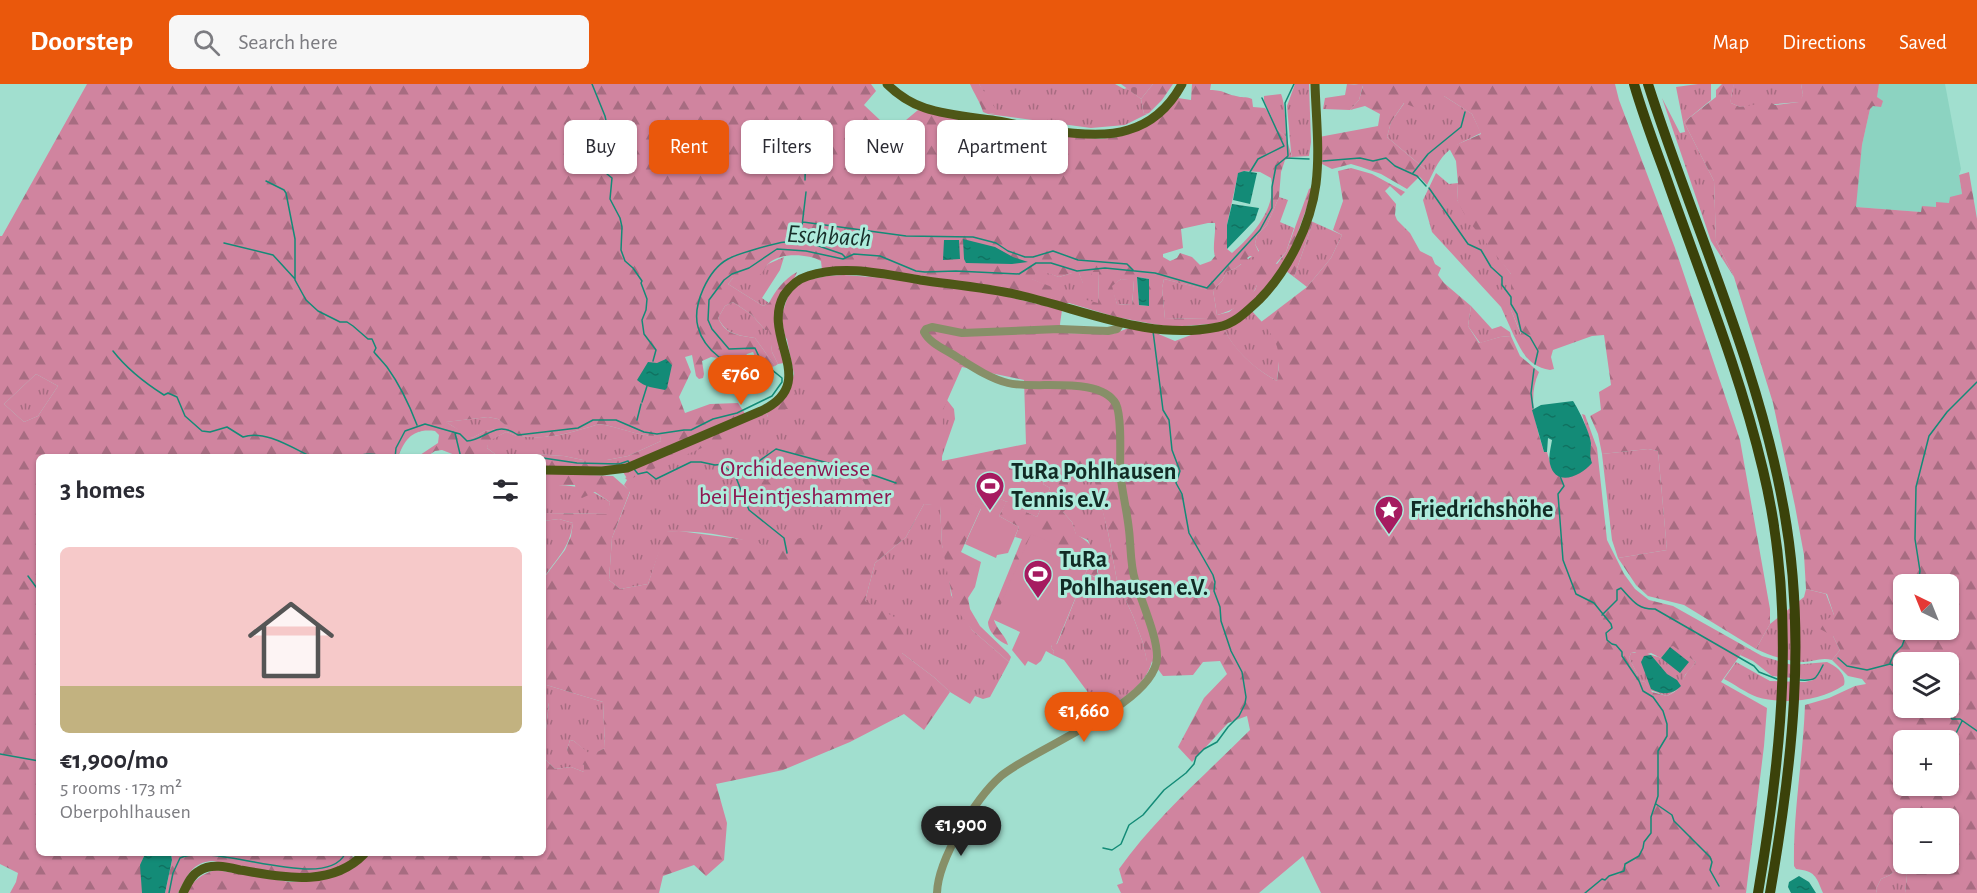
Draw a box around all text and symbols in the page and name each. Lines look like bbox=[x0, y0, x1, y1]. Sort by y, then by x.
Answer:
search box bbox=[169, 15, 589, 69]
icon: search bbox=[190, 26, 223, 59]
text: Doorstep bbox=[30, 28, 133, 56]
text: Search here bbox=[238, 31, 338, 53]
text: Map bbox=[1713, 32, 1749, 53]
text: Directions bbox=[1782, 32, 1866, 53]
text: Saved bbox=[1899, 32, 1947, 53]
chip: Buy bbox=[564, 120, 637, 174]
chip: Rent bbox=[649, 120, 729, 174]
chip: Filters bbox=[741, 120, 833, 174]
chip: New bbox=[845, 120, 925, 174]
chip: Apartment bbox=[937, 120, 1068, 174]
water label: Eschbach bbox=[786, 221, 872, 251]
pin: €760 bbox=[705, 355, 777, 406]
text: €760 bbox=[722, 364, 760, 384]
park label: Orchideenwiese bei Heintjeshammer bbox=[699, 457, 892, 509]
place label: TuRa Pohlhausen Tennis e.V. bbox=[1011, 460, 1176, 512]
sports icon: TuRa Pohlhausen Tennis e.V. bbox=[974, 470, 1006, 512]
icon: filters bbox=[489, 474, 522, 507]
text: 3 homes bbox=[60, 477, 145, 503]
place icon: Friedrichshöhe bbox=[1373, 494, 1405, 536]
place label: Friedrichshöhe bbox=[1410, 498, 1553, 522]
place label: TuRa Pohlhausen e.V. bbox=[1059, 548, 1208, 600]
sports icon: TuRa Pohlhausen e.V. bbox=[1022, 558, 1054, 600]
north arrow bbox=[1893, 574, 1959, 640]
map controls bbox=[1893, 574, 1959, 874]
icon: home bbox=[237, 586, 345, 694]
button: layers bbox=[1893, 652, 1959, 718]
pin: €1,660 bbox=[1035, 692, 1133, 743]
text: €1,660 bbox=[1059, 701, 1109, 721]
button: + bbox=[1893, 730, 1959, 796]
text: €1,900/mo bbox=[60, 747, 168, 773]
text: 5 rooms · 173 m² bbox=[60, 778, 182, 798]
text: Oberpohlhausen bbox=[60, 802, 191, 822]
pin: €1,900 bbox=[912, 806, 1010, 857]
button: − bbox=[1893, 808, 1959, 874]
text: €1,900 bbox=[935, 815, 987, 835]

